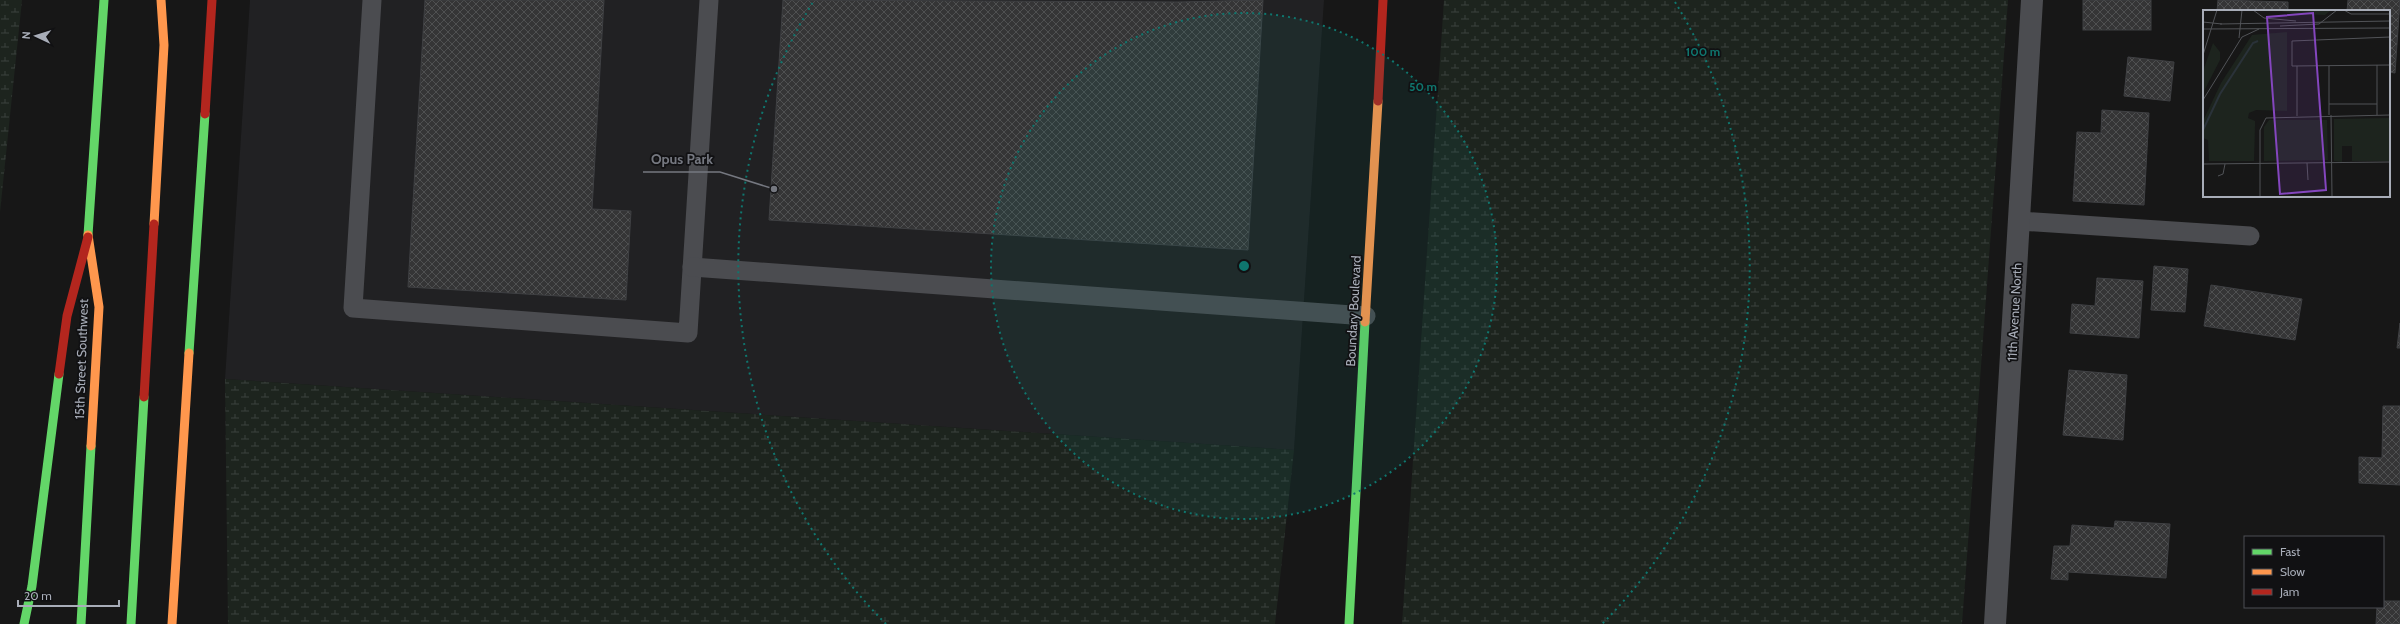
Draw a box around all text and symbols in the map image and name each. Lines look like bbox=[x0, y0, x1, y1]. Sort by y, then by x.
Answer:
inset map bbox=[2203, 10, 2390, 197]
north arrow bbox=[16, 16, 56, 56]
text: N bbox=[19, 31, 33, 40]
text: 100 m bbox=[1686, 44, 1720, 59]
text: 50 m bbox=[1409, 79, 1437, 94]
callout: Opus Park bbox=[643, 146, 720, 172]
text: Opus Park bbox=[651, 150, 713, 168]
street label: Boundary Boulevard bbox=[1342, 255, 1364, 367]
centre of rings bbox=[1237, 259, 1251, 273]
street label: 11th Avenue North bbox=[2003, 262, 2025, 362]
street label: 15th Street Southwest bbox=[71, 298, 91, 420]
legend bbox=[2244, 536, 2384, 608]
text: Fast bbox=[2280, 544, 2300, 559]
text: Slow bbox=[2280, 564, 2305, 579]
scale bar bbox=[18, 582, 119, 608]
text: Jam bbox=[2279, 584, 2299, 599]
text: 20 m bbox=[24, 588, 52, 603]

